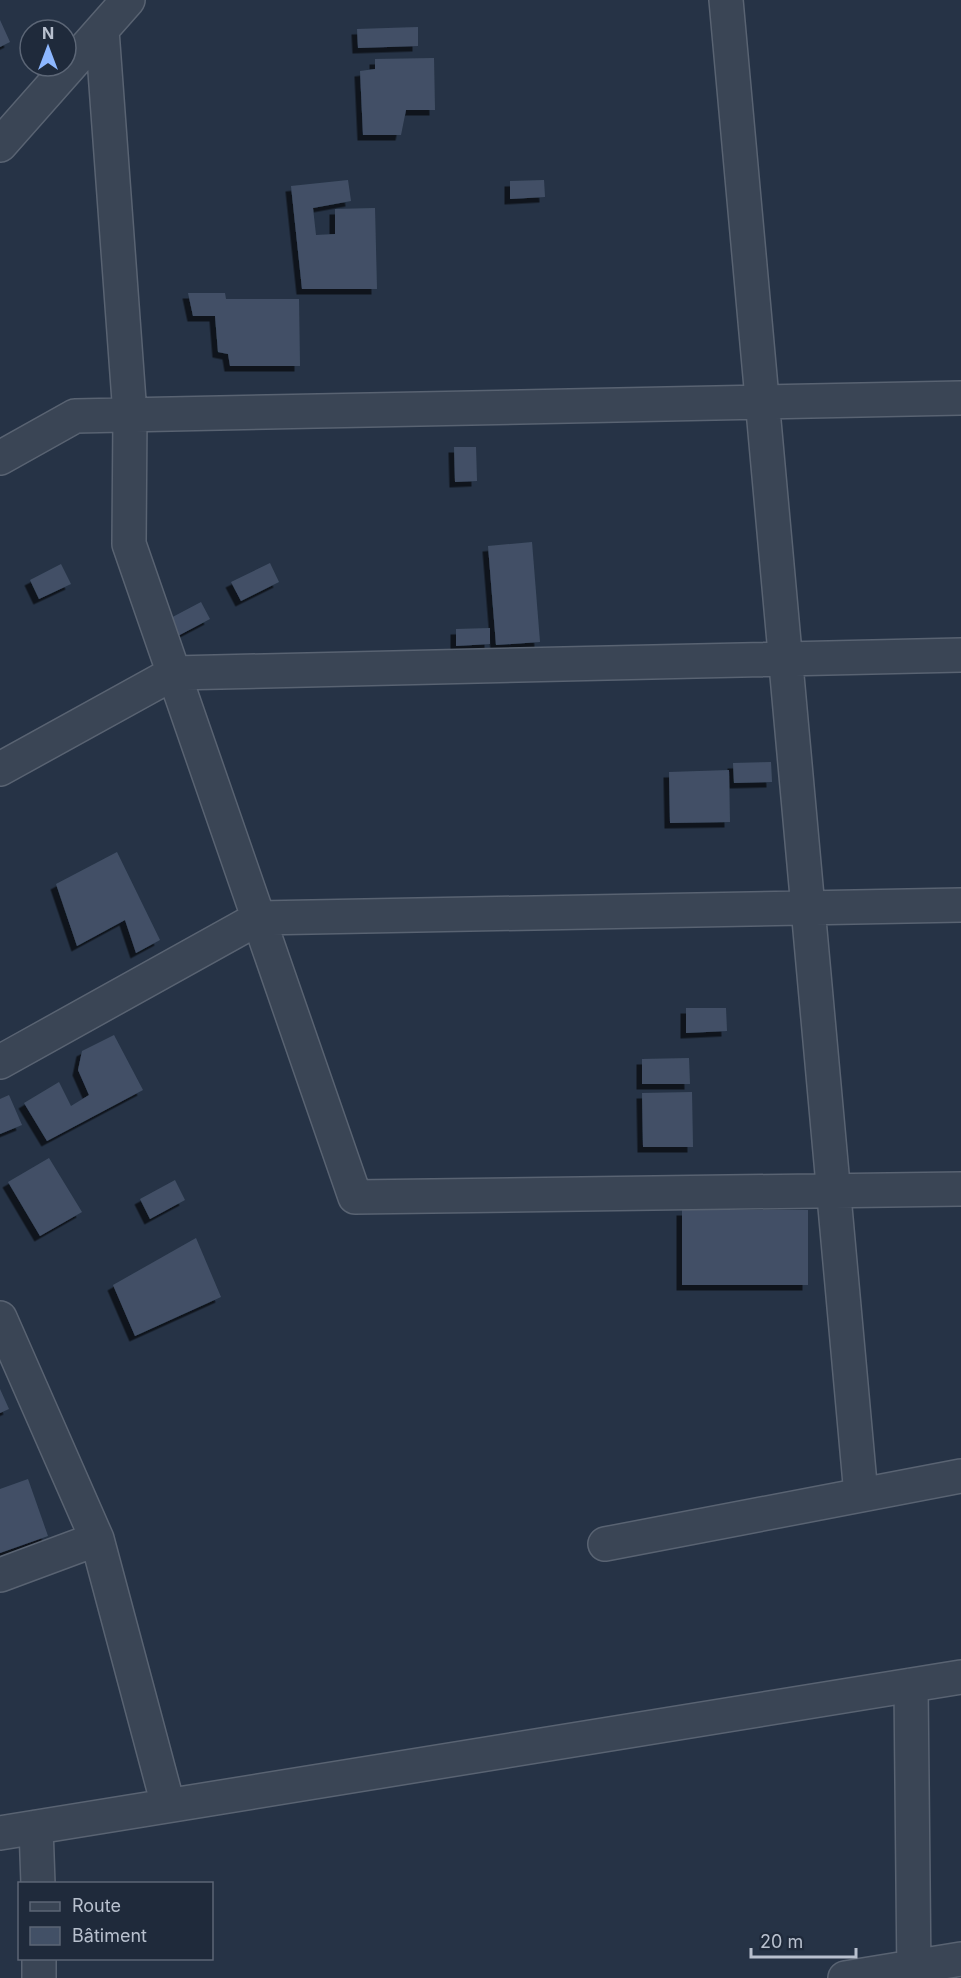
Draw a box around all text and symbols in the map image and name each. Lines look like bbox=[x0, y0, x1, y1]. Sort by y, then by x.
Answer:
north arrow bbox=[18, 18, 78, 78]
text: N bbox=[42, 23, 54, 43]
legend bbox=[18, 1882, 213, 1960]
text: Route bbox=[72, 1895, 121, 1916]
scale bar bbox=[751, 1921, 856, 1959]
text: Bâtiment bbox=[72, 1925, 147, 1946]
text: 20 m bbox=[760, 1931, 803, 1952]

